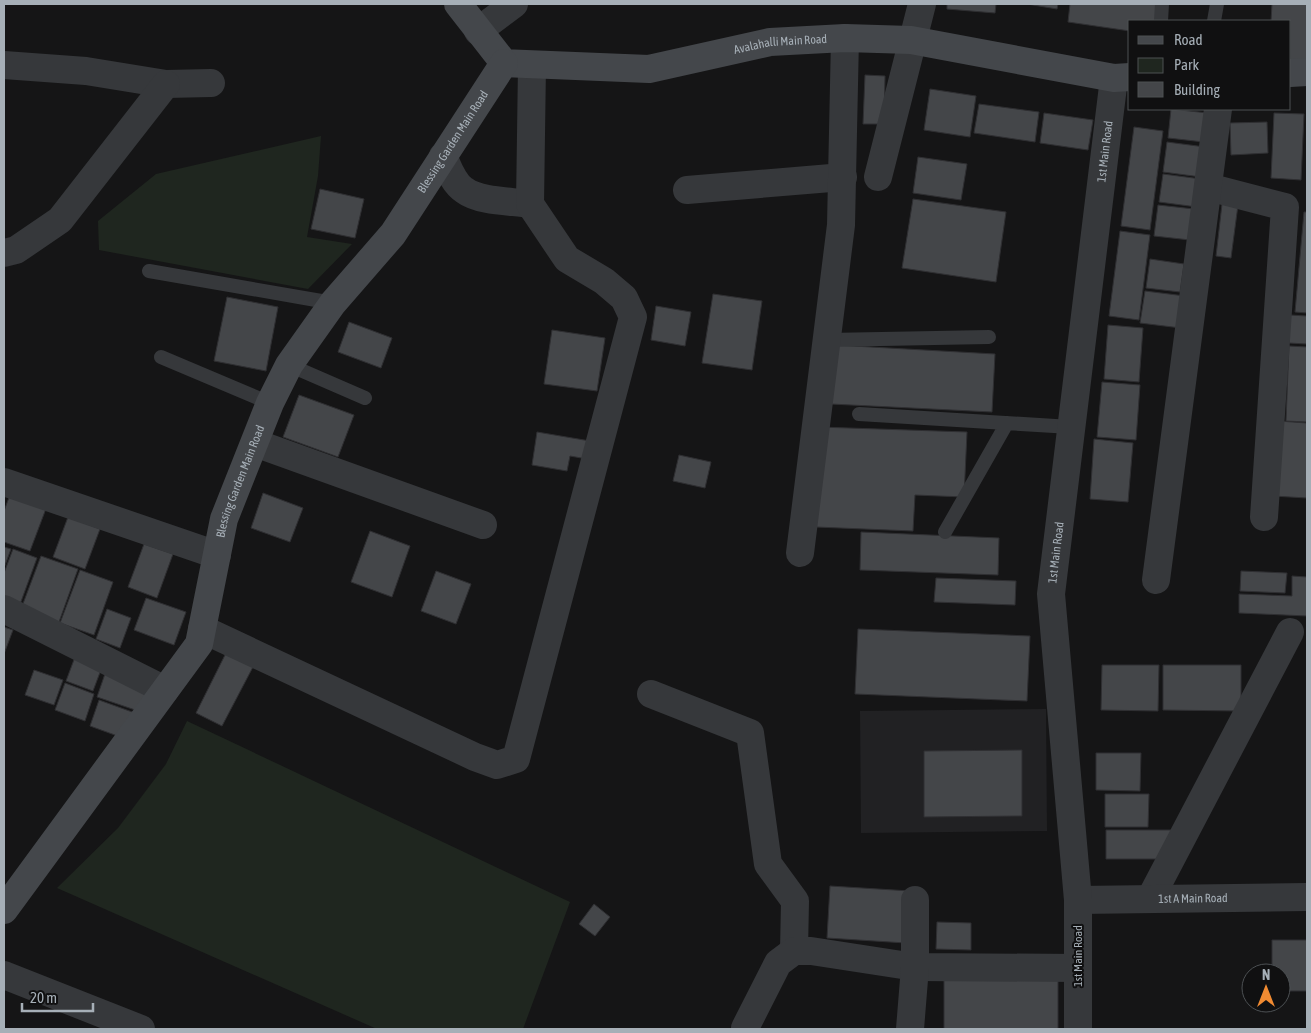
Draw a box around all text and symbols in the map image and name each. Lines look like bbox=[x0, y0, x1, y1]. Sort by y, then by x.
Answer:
legend bbox=[1128, 20, 1291, 110]
text: Road bbox=[1174, 31, 1203, 48]
street label: Avalahalli Main Road bbox=[732, 32, 827, 57]
text: Park bbox=[1174, 56, 1199, 73]
text: Building bbox=[1174, 81, 1220, 98]
street label: Blessing Garden Main Road bbox=[415, 88, 491, 196]
street label: 1st Main Road bbox=[1094, 120, 1116, 183]
street label: Blessing Garden Main Road bbox=[213, 423, 267, 539]
street label: 1st Main Road bbox=[1045, 521, 1067, 584]
street label: 1st A Main Road bbox=[1158, 891, 1228, 906]
street label: 1st Main Road bbox=[1071, 925, 1085, 987]
north arrow bbox=[1241, 963, 1291, 1013]
text: N bbox=[1262, 967, 1270, 983]
scale bar bbox=[22, 980, 94, 1012]
text: 20 m bbox=[30, 989, 57, 1006]

